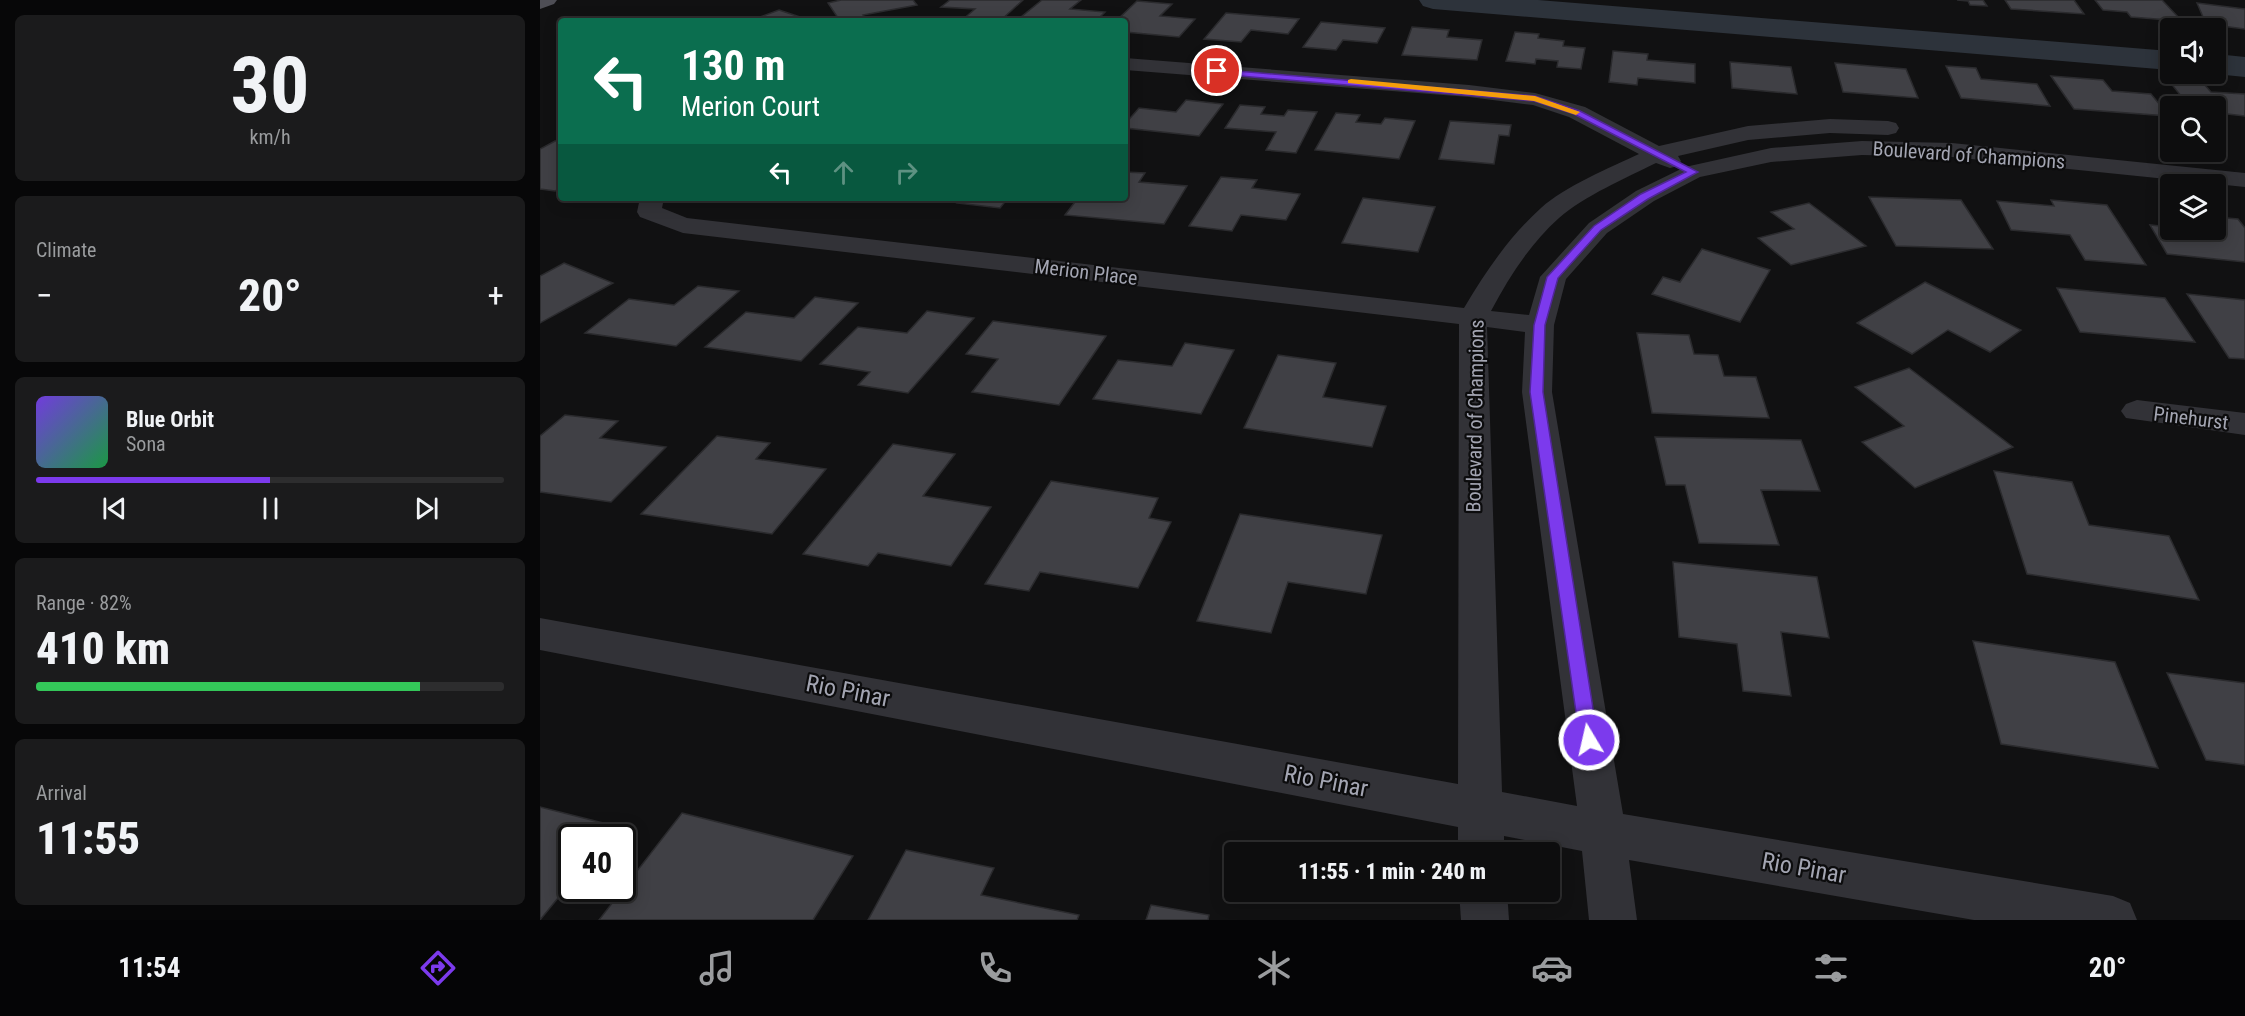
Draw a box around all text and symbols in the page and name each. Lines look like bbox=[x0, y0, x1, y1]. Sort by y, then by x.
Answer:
map controls bbox=[2160, 18, 2226, 240]
button: sound bbox=[2160, 18, 2226, 84]
text: 30 bbox=[231, 40, 309, 131]
text: 130 m bbox=[681, 41, 786, 90]
icon: left bbox=[582, 42, 660, 120]
pin bbox=[1191, 45, 1242, 96]
icon: arrive bbox=[1200, 54, 1233, 87]
text: Merion Court bbox=[681, 91, 820, 123]
button: search bbox=[2160, 96, 2226, 162]
text: km/h bbox=[249, 125, 291, 149]
street label: Boulevard of Champions bbox=[1872, 136, 2066, 174]
icon: left bbox=[764, 156, 797, 189]
icon: ahead bbox=[827, 156, 860, 189]
icon: right bbox=[890, 156, 923, 189]
button: layers bbox=[2160, 174, 2226, 240]
text: Climate bbox=[36, 238, 96, 262]
street label: Merion Place bbox=[1033, 254, 1139, 290]
text: 20° bbox=[238, 269, 302, 322]
text: − bbox=[36, 276, 53, 315]
text: + bbox=[488, 276, 504, 315]
street label: Boulevard of Champions bbox=[1461, 319, 1489, 513]
street label: Pinehurst bbox=[2152, 402, 2230, 435]
text: Blue Orbit bbox=[126, 407, 214, 432]
text: Sona bbox=[126, 432, 166, 456]
icon: previous bbox=[98, 492, 131, 525]
icon: pause bbox=[254, 492, 287, 525]
icon: next bbox=[410, 492, 443, 525]
text: Range · 82% bbox=[36, 591, 132, 615]
text: 410 km bbox=[36, 622, 170, 675]
street label: Rio Pinar bbox=[804, 669, 892, 713]
position arrow bbox=[1557, 708, 1621, 772]
street label: Rio Pinar bbox=[1282, 759, 1370, 803]
text: Arrival bbox=[36, 781, 87, 805]
text: 11:55 bbox=[36, 812, 140, 865]
speed limit sign: 40 bbox=[558, 824, 636, 902]
street label: Rio Pinar bbox=[1760, 847, 1848, 889]
text: 11:55 · 1 min · 240 m bbox=[1298, 859, 1486, 884]
icon: directions bbox=[417, 947, 459, 989]
icon: music bbox=[696, 947, 738, 989]
icon: phone bbox=[974, 947, 1016, 989]
icon: climate bbox=[1253, 947, 1295, 989]
icon: car bbox=[1531, 947, 1573, 989]
icon: filters bbox=[1810, 947, 1852, 989]
text: 11:54 bbox=[118, 952, 180, 984]
text: 20° bbox=[2089, 952, 2127, 984]

